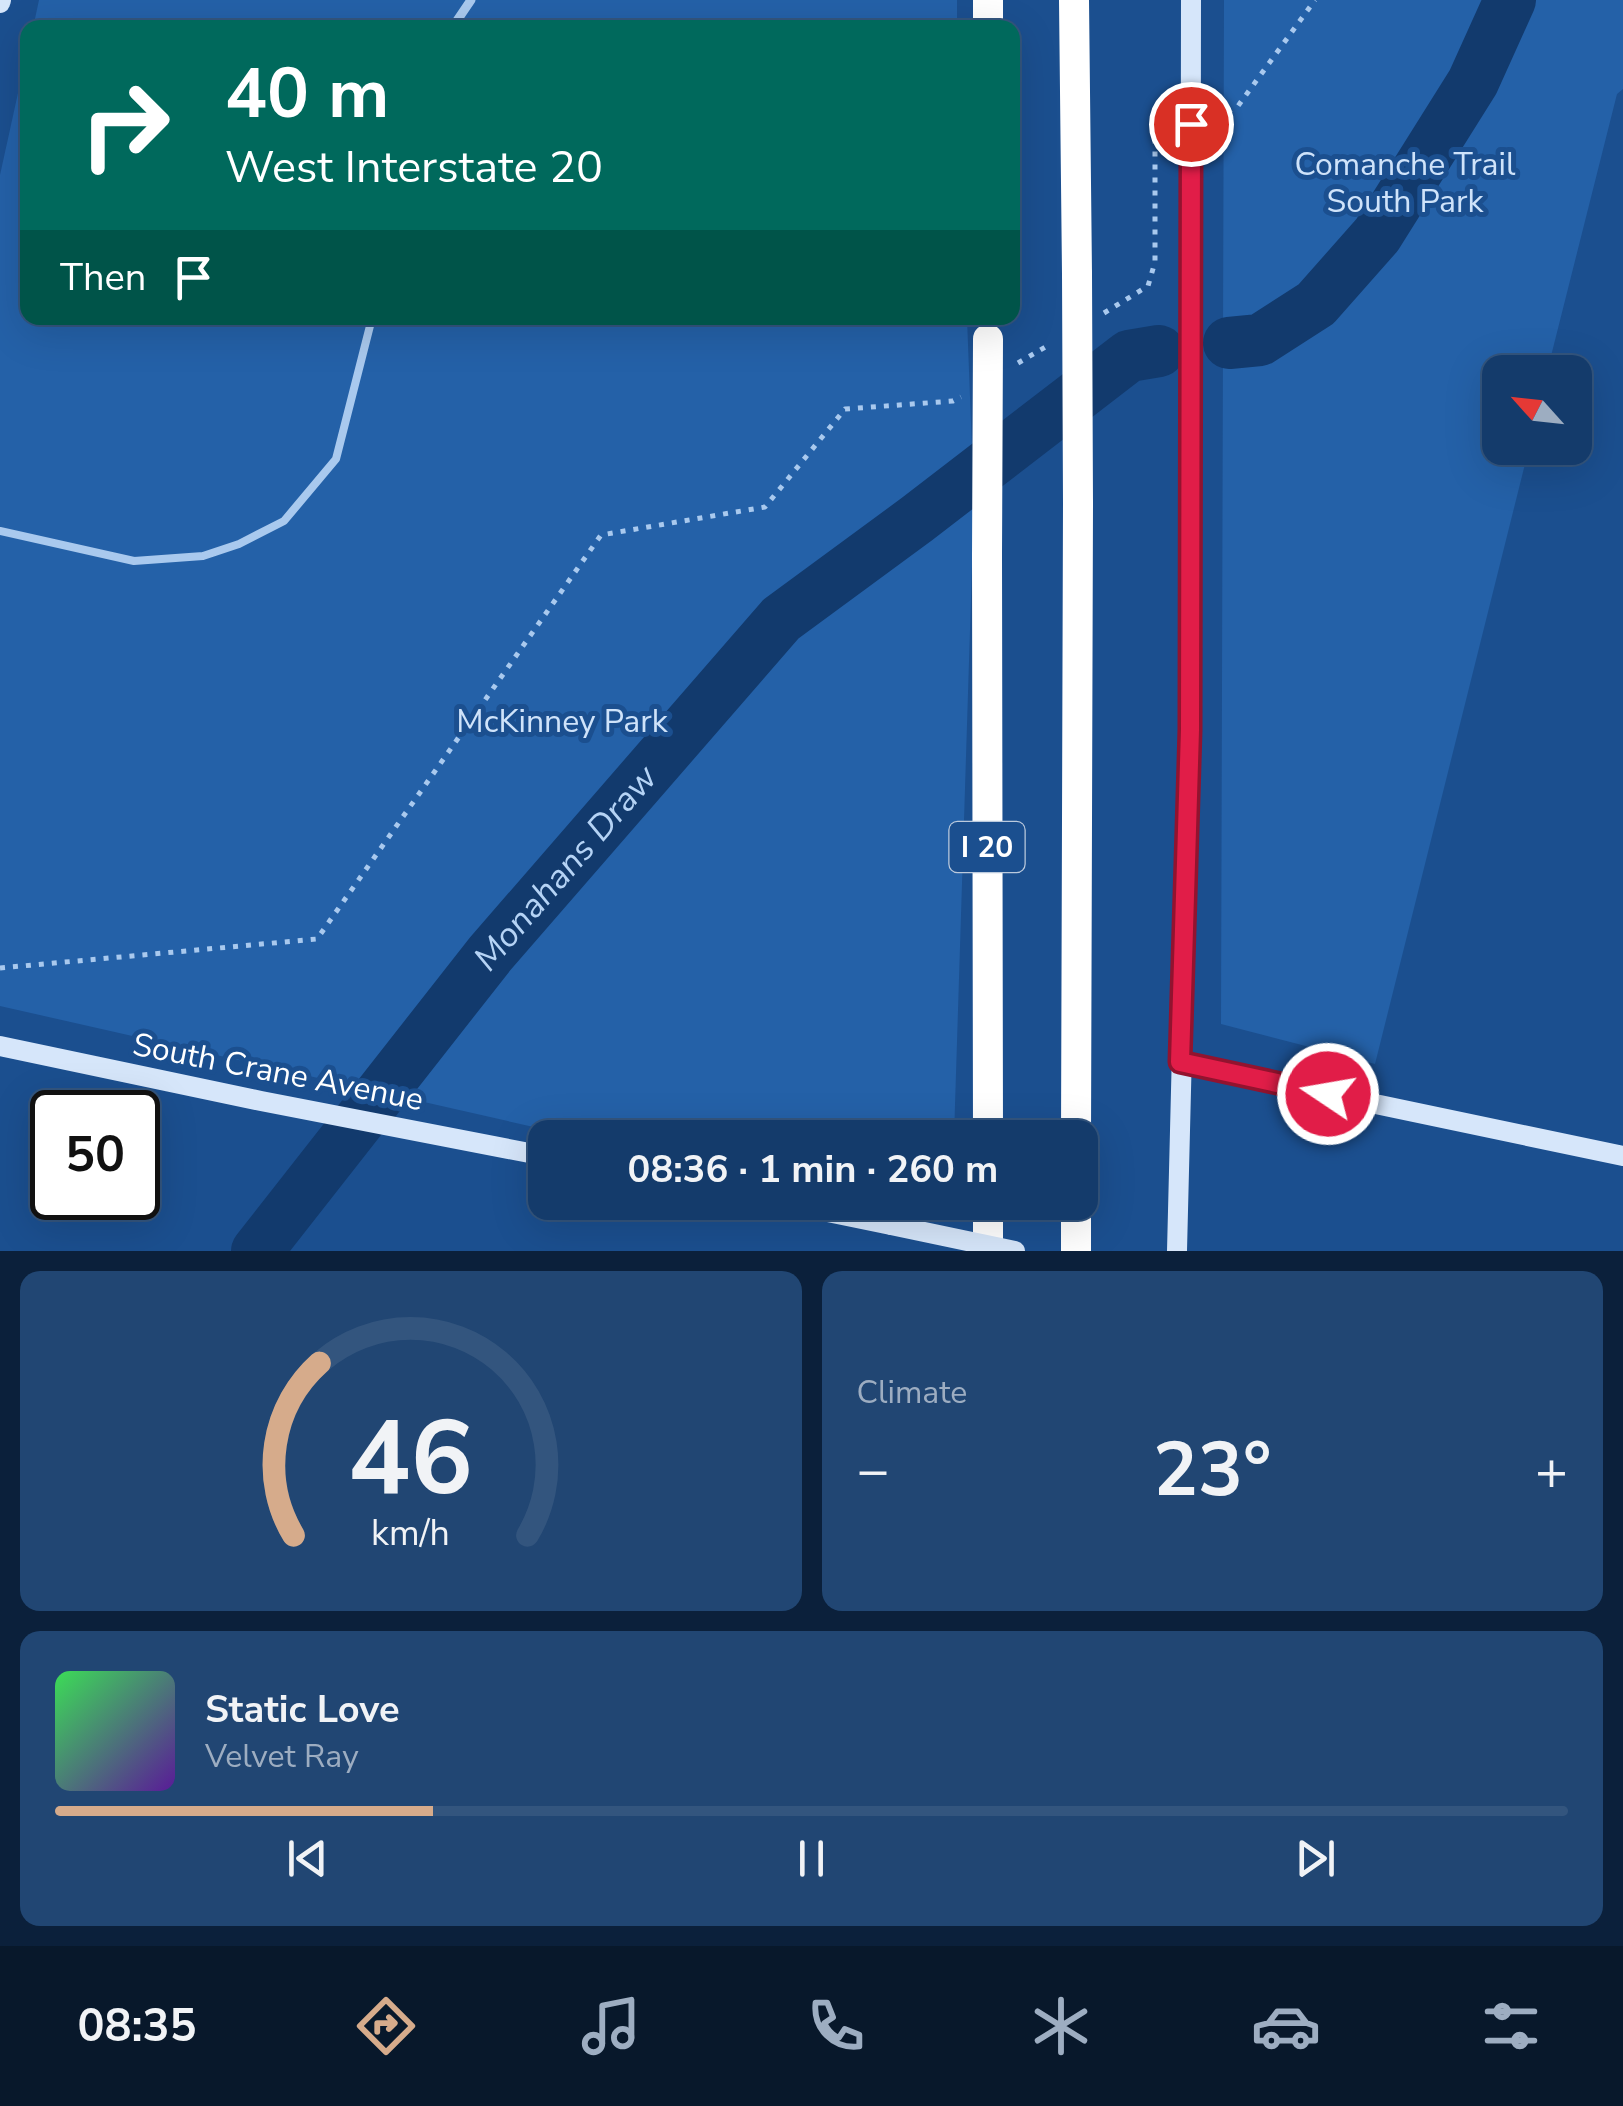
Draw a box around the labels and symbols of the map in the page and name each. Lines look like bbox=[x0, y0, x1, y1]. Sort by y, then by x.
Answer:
pin bbox=[1149, 82, 1234, 167]
park label: Comanche Trail South Park bbox=[1295, 143, 1516, 223]
north arrow bbox=[1482, 355, 1592, 465]
park label: McKinney Park bbox=[456, 700, 669, 743]
water label: Monahans Draw bbox=[463, 754, 668, 980]
road number: I 20 bbox=[950, 822, 1024, 872]
street label: South Crane Avenue bbox=[129, 1023, 427, 1121]
position arrow bbox=[1276, 1042, 1380, 1146]
speed limit sign: 50 bbox=[30, 1090, 160, 1220]

